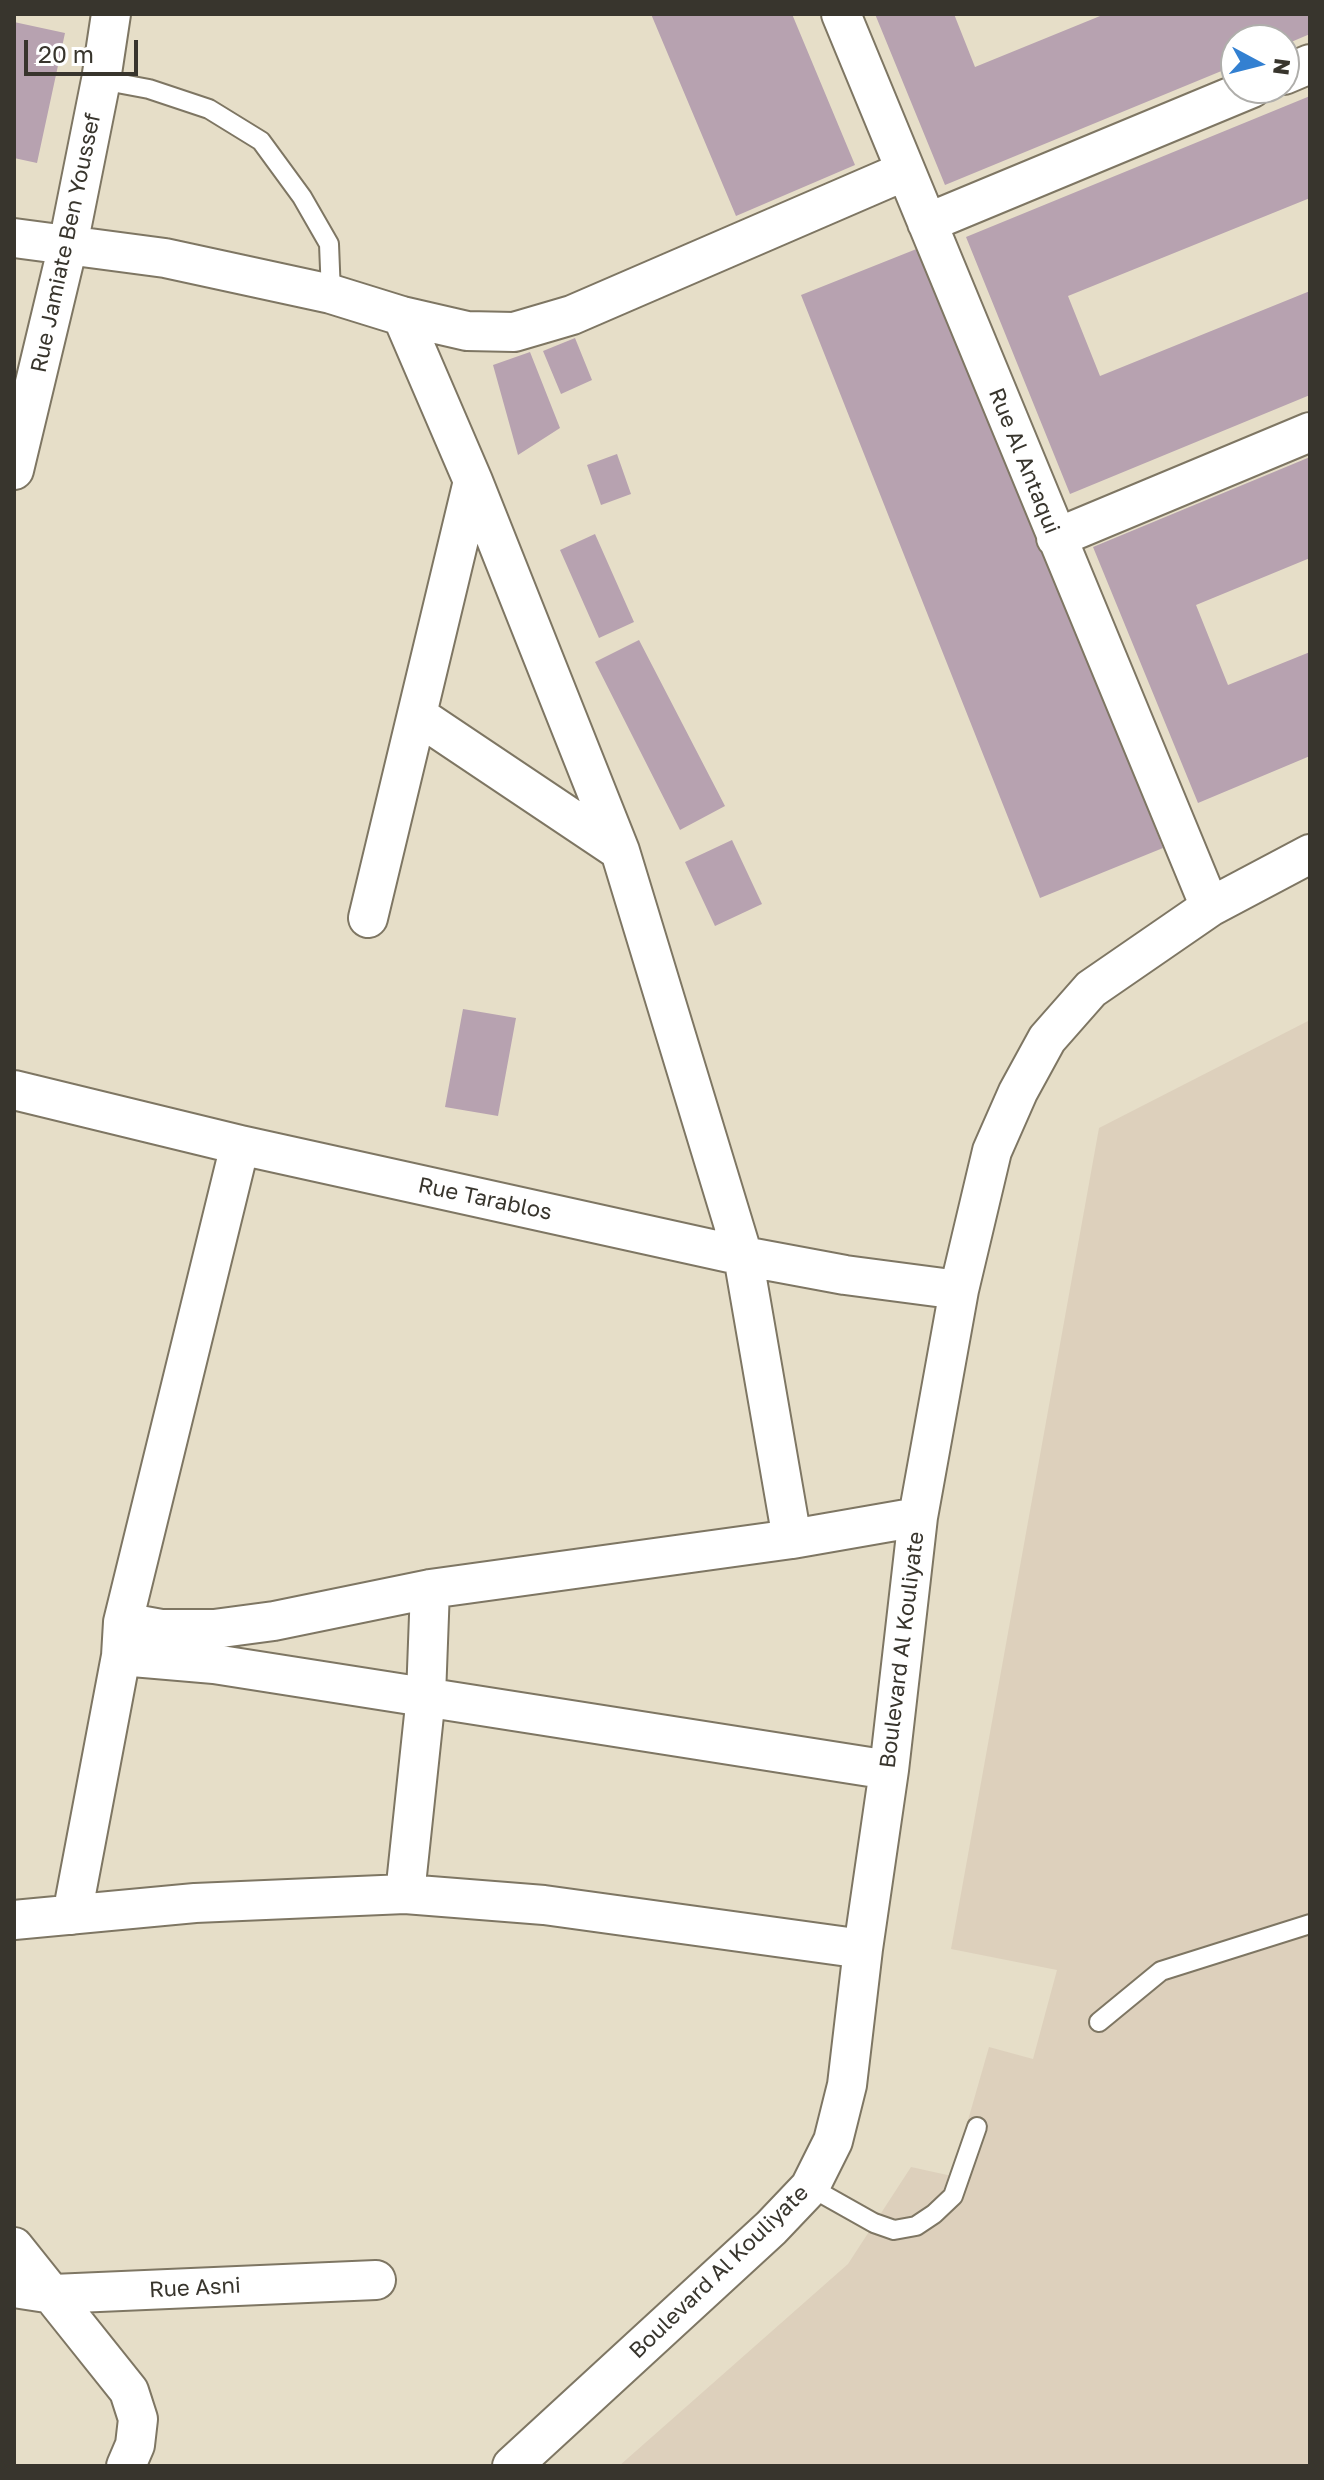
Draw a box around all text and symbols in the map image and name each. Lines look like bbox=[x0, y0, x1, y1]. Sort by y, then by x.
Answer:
scale bar bbox=[28, 24, 142, 74]
north arrow bbox=[1220, 24, 1300, 104]
text: 20 m bbox=[38, 39, 94, 68]
text: N bbox=[1268, 57, 1297, 77]
street label: Rue Jamiate Ben Youssef bbox=[26, 111, 106, 375]
street label: Rue Al Antaqui bbox=[983, 384, 1065, 538]
street label: Rue Tarablos bbox=[416, 1172, 554, 1226]
street label: Boulevard Al Kouliyate bbox=[874, 1530, 930, 1770]
street label: Boulevard Al Kouliyate bbox=[624, 2180, 814, 2364]
street label: Rue Asni bbox=[148, 2272, 242, 2304]

